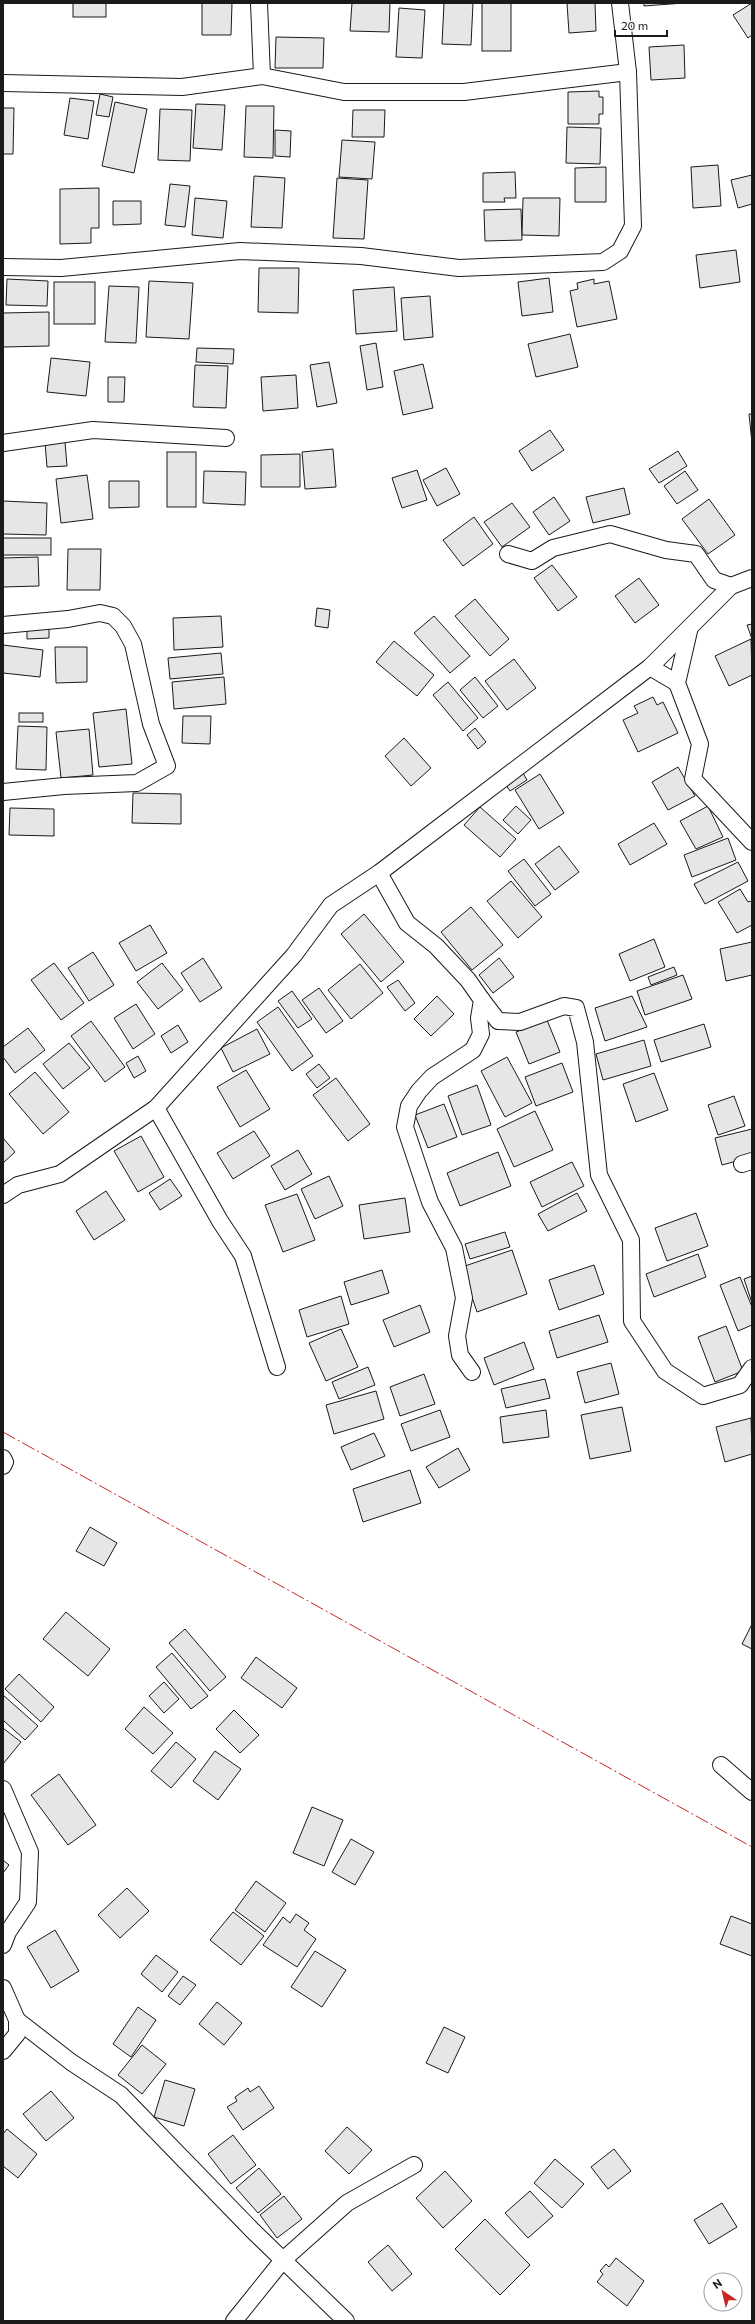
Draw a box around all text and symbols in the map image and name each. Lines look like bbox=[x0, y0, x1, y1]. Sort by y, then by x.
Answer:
scale bar bbox=[615, 12, 667, 38]
text: 20 m bbox=[621, 18, 648, 32]
north arrow bbox=[703, 2272, 743, 2312]
text: N bbox=[710, 2276, 724, 2291]

